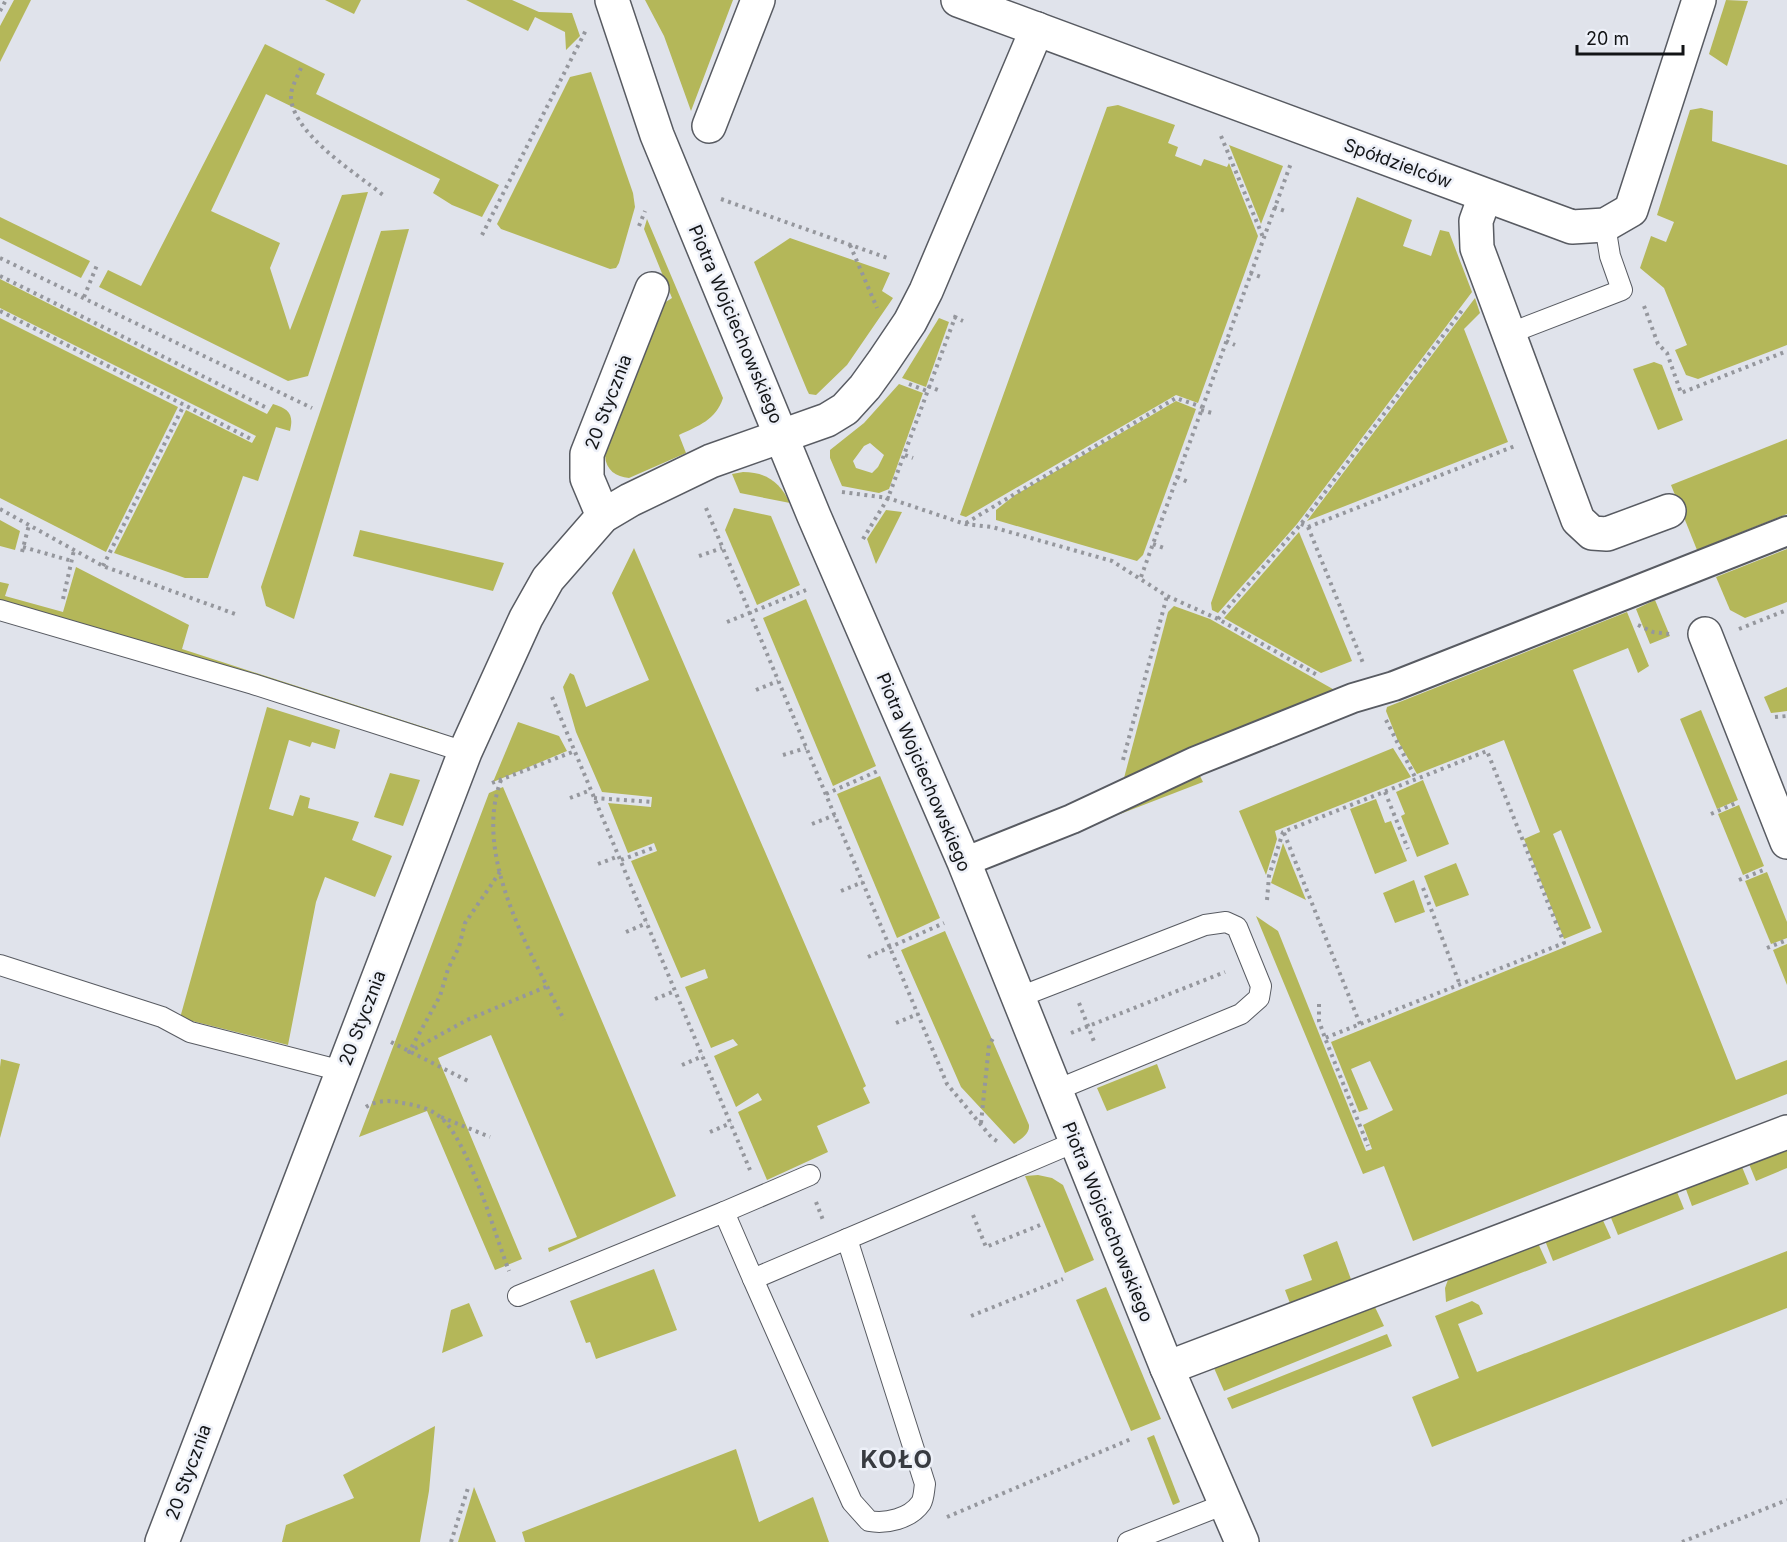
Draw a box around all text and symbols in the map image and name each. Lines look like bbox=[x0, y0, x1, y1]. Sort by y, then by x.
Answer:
scale bar bbox=[1577, 18, 1684, 56]
text: 20 m bbox=[1586, 28, 1629, 49]
street label: Spółdzielców bbox=[1341, 134, 1455, 192]
street label: Piotra Wojciechowskiego bbox=[685, 221, 787, 427]
street label: 20 Stycznia bbox=[580, 352, 636, 452]
street label: Piotra Wojciechowskiego bbox=[873, 669, 975, 875]
street label: 20 Stycznia bbox=[334, 968, 390, 1068]
street label: Piotra Wojciechowskiego bbox=[1058, 1119, 1158, 1325]
street label: 20 Stycznia bbox=[161, 1421, 215, 1523]
district label: KOŁO bbox=[860, 1445, 934, 1474]

